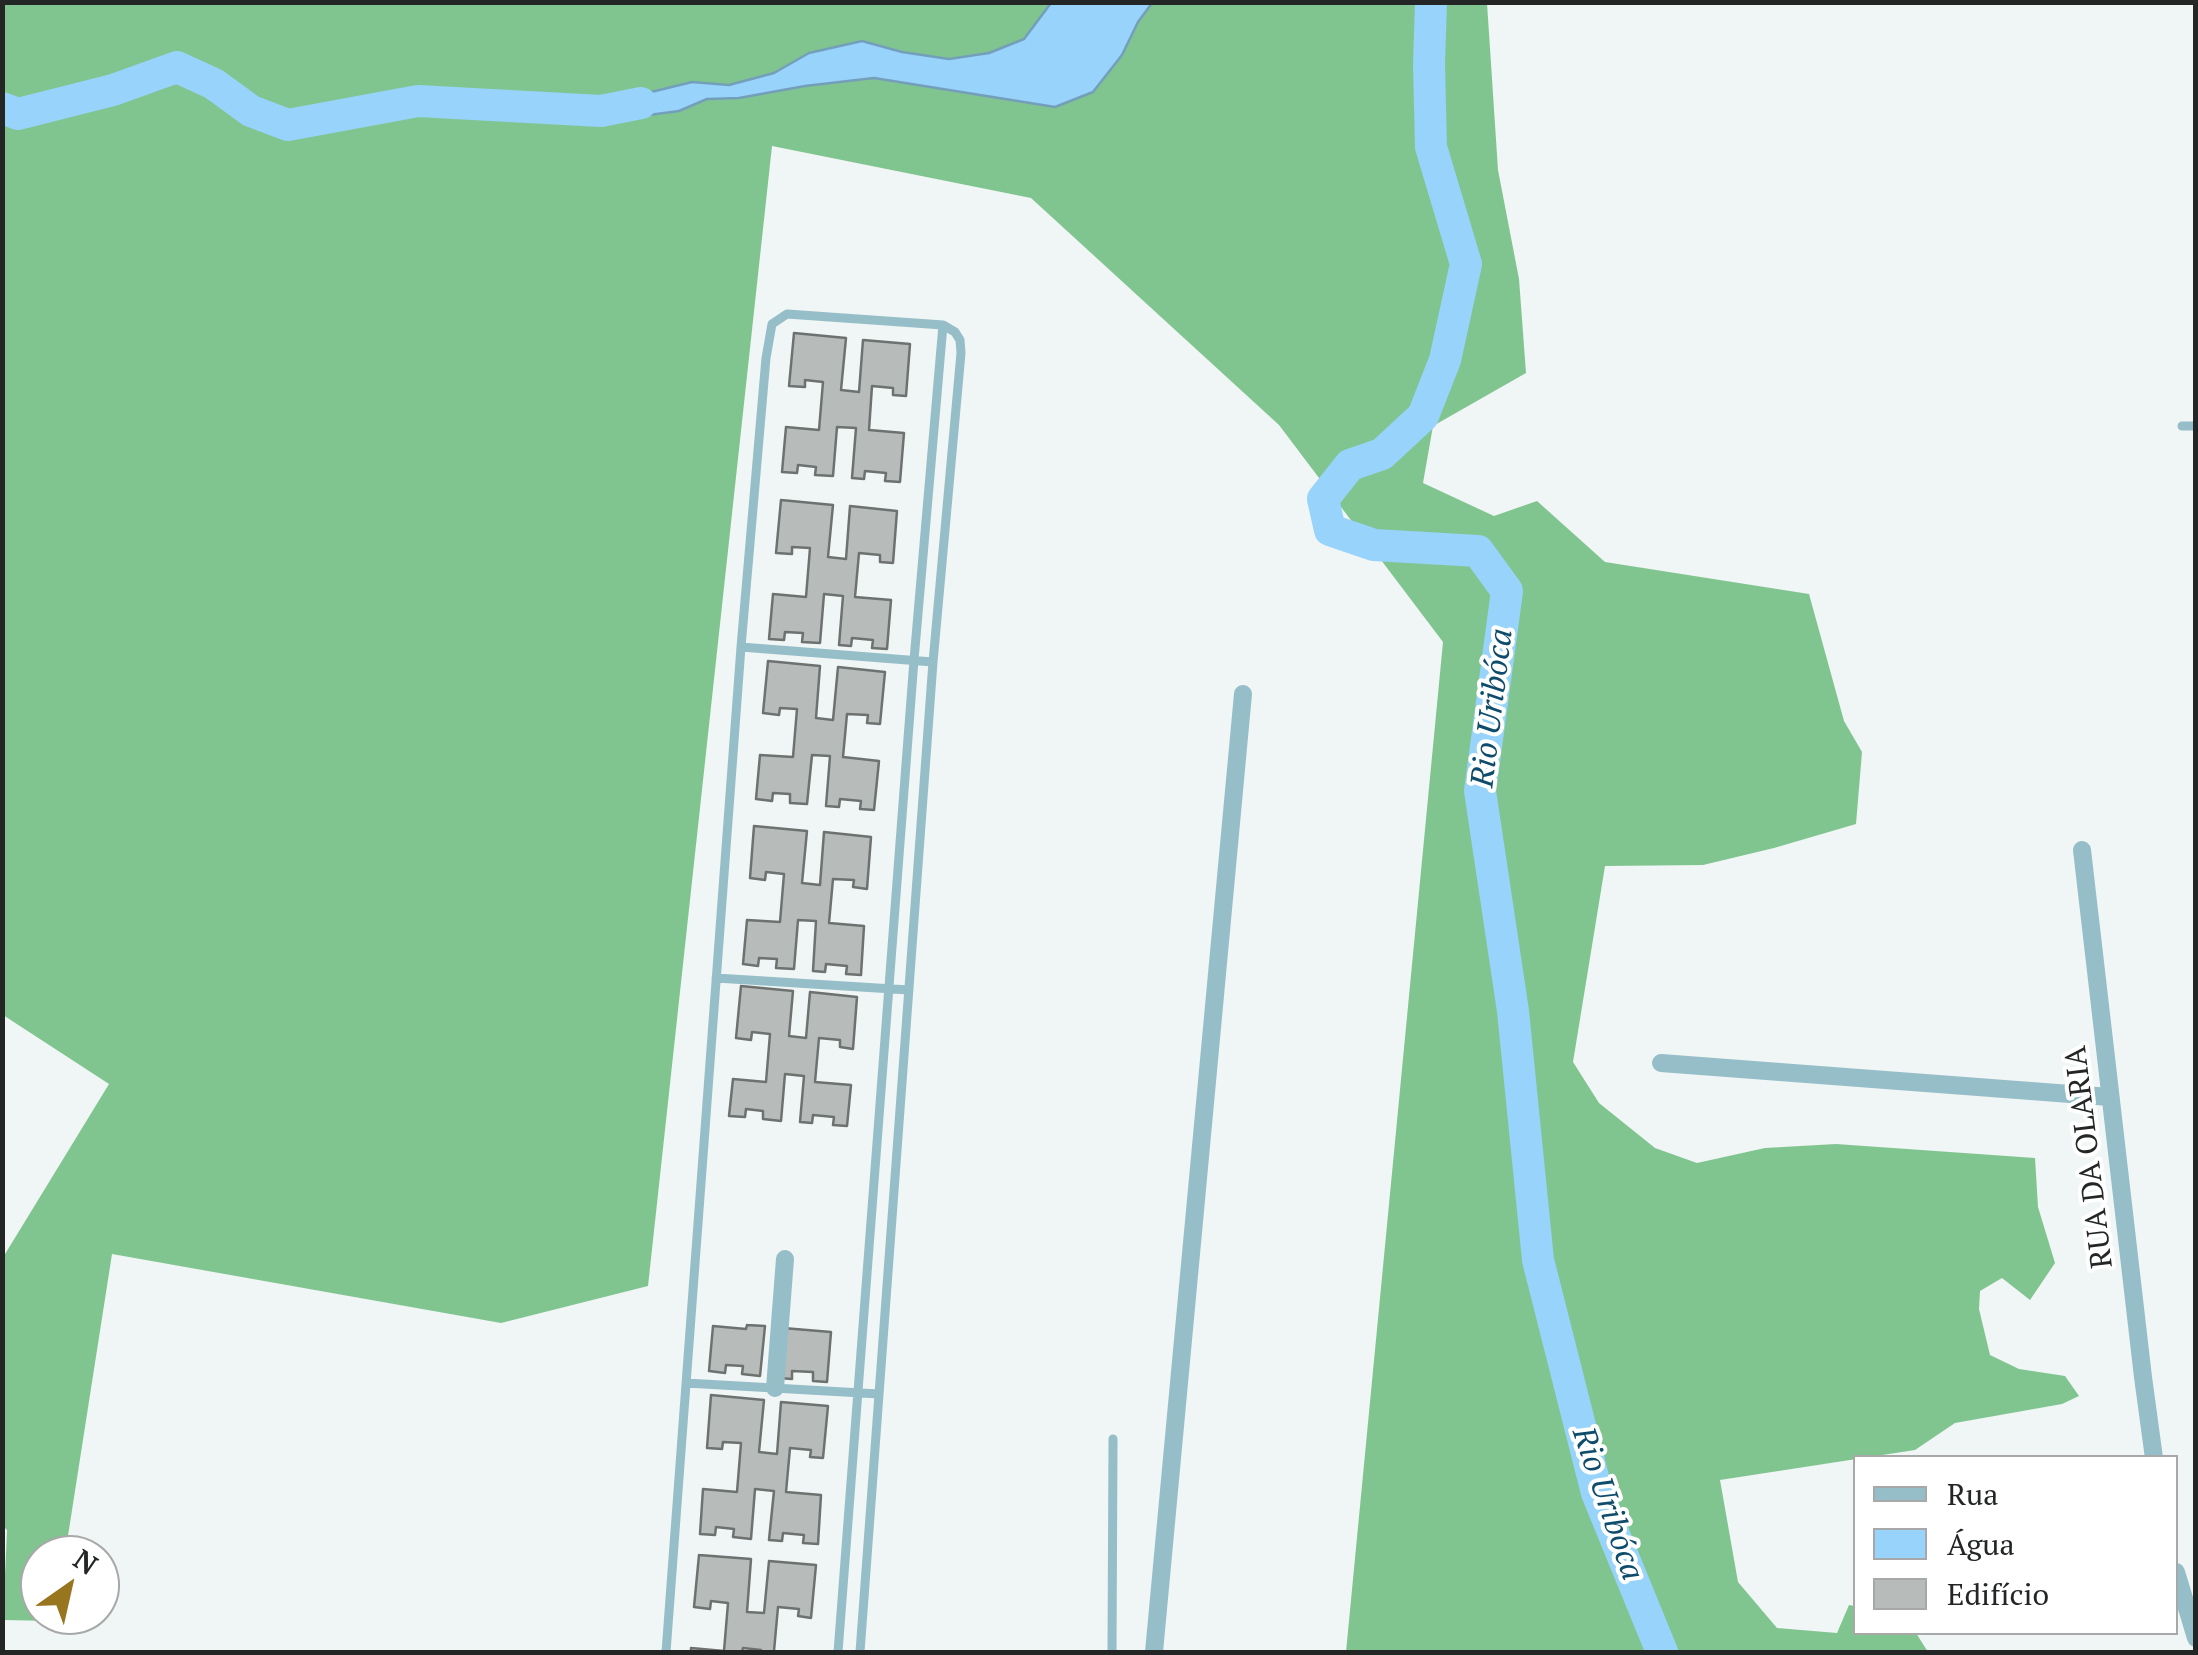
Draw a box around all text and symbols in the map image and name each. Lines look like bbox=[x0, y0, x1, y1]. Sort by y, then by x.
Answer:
water label: Rio Uribóca bbox=[1464, 627, 1522, 789]
street label: RUA DA OLARIA bbox=[2058, 1044, 2122, 1270]
water label: Rio Uribóca bbox=[1563, 1422, 1651, 1586]
legend bbox=[1853, 1455, 2178, 1635]
text: Rua bbox=[1947, 1474, 1998, 1514]
text: Água bbox=[1947, 1524, 2015, 1564]
north arrow bbox=[20, 1535, 120, 1635]
text: N bbox=[67, 1540, 105, 1583]
text: Edifício bbox=[1947, 1574, 2049, 1614]

